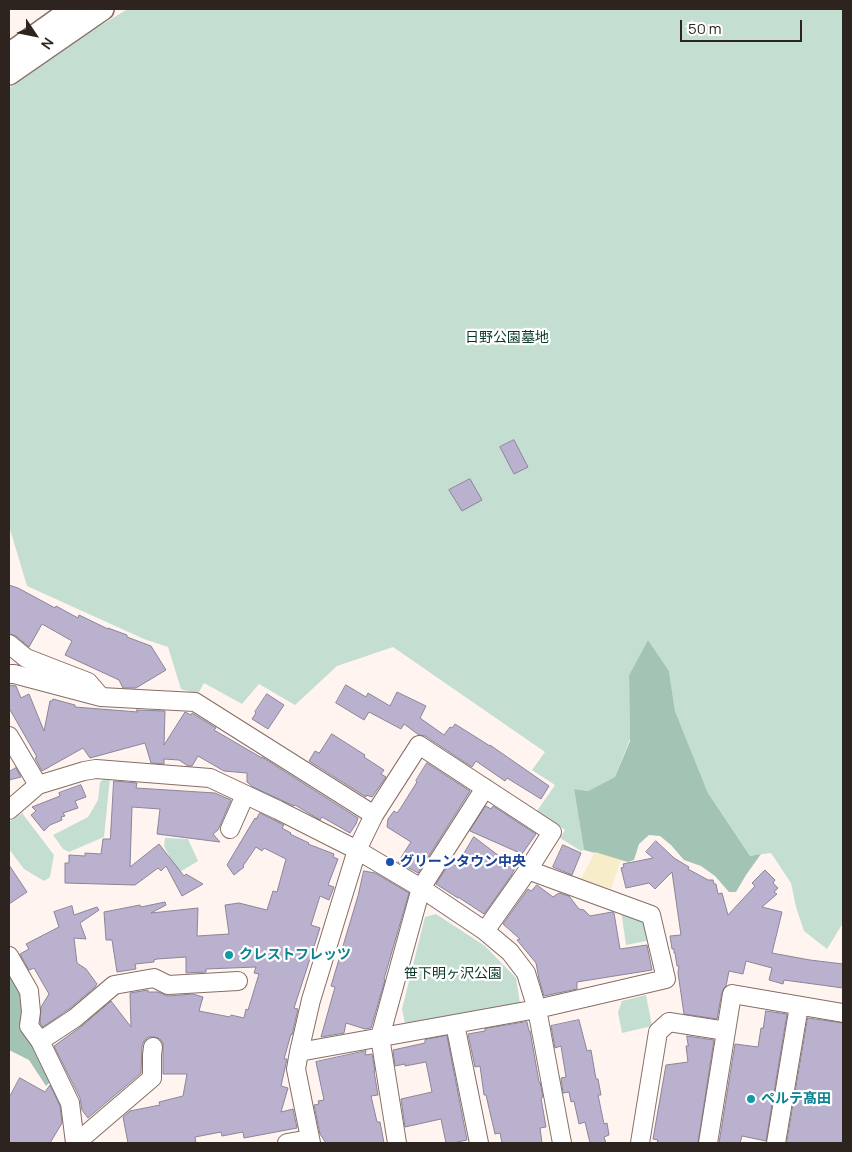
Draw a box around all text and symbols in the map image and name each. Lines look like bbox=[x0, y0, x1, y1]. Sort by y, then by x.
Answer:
north arrow bbox=[10, 10, 60, 60]
scale bar bbox=[682, 10, 804, 42]
text: 50 m bbox=[688, 18, 722, 39]
text: N bbox=[37, 34, 59, 53]
park label: 日野公園墓地 bbox=[465, 330, 549, 346]
place label: グリーンタウン中央 bbox=[400, 854, 526, 870]
marker: グリーンタウン中央 bbox=[384, 856, 396, 868]
place label: クレストフレッツ bbox=[239, 947, 351, 963]
marker: クレストフレッツ bbox=[223, 949, 235, 961]
park label: 笹下明ヶ沢公園 bbox=[404, 966, 502, 982]
place label: ペルテ髙田 bbox=[761, 1091, 831, 1107]
marker: ペルテ髙田 bbox=[745, 1093, 757, 1105]

